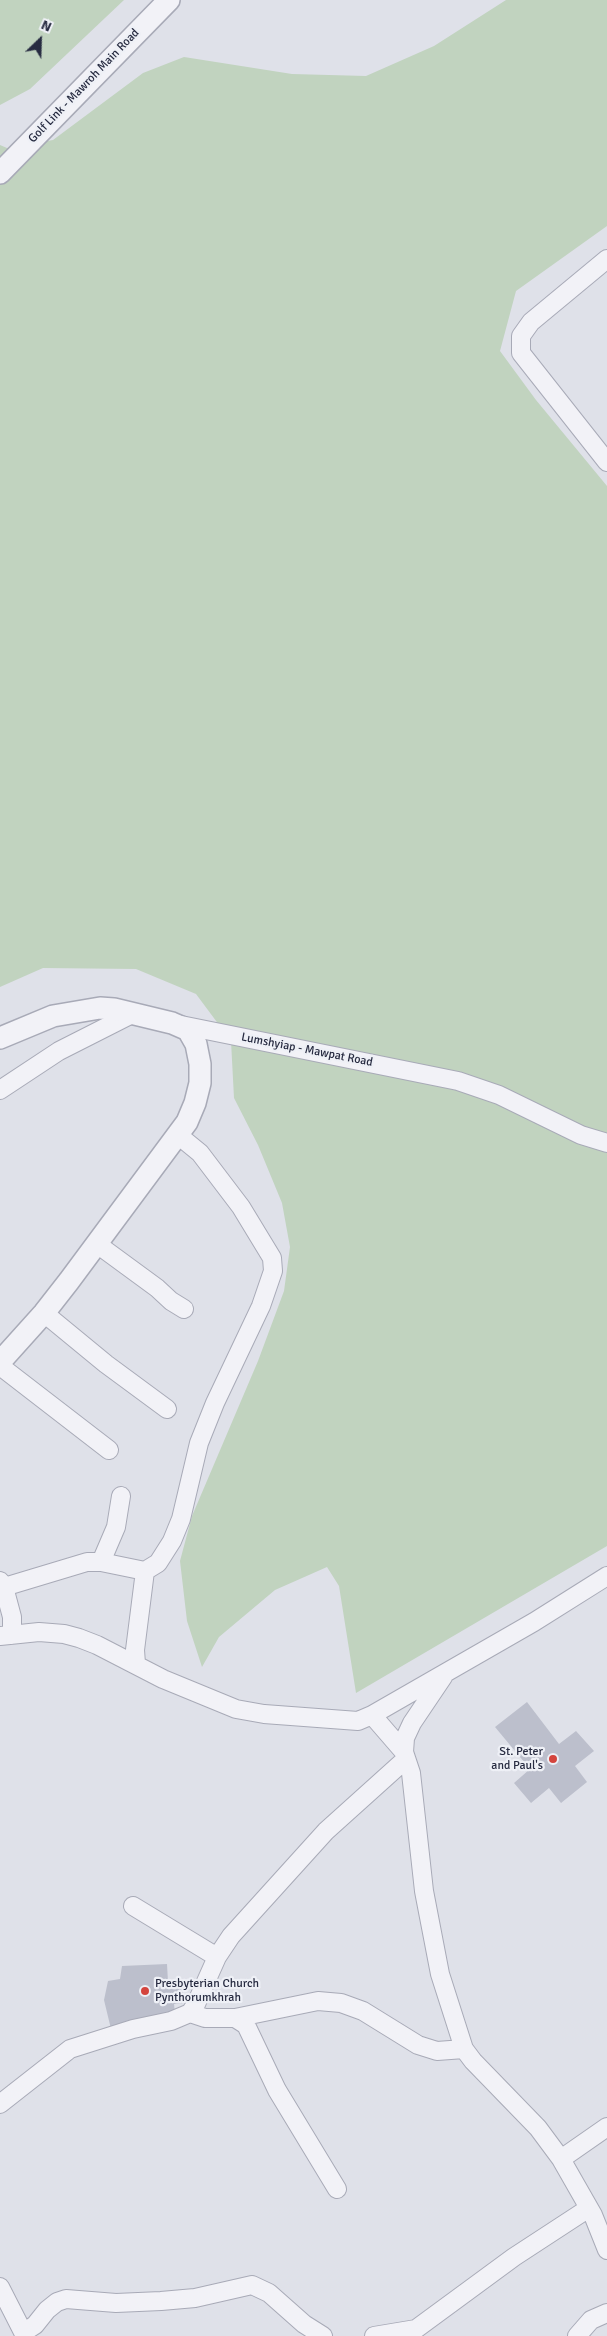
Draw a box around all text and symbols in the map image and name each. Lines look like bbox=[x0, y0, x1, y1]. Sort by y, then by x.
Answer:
north arrow bbox=[15, 15, 65, 65]
text: N bbox=[38, 16, 54, 36]
street label: Golf Link - Mawroh Main Road bbox=[26, 26, 142, 146]
street label: Lumshyiap - Mawpat Road bbox=[240, 1030, 374, 1070]
place label: St. Peter and Paul's bbox=[491, 1745, 543, 1773]
marker: St. Peter and Paul's bbox=[547, 1753, 559, 1765]
place label: Presbyterian Church Pynthorumkhrah bbox=[155, 1977, 259, 2005]
marker: Presbyterian Church Pynthorumkhrah bbox=[139, 1985, 151, 1997]

